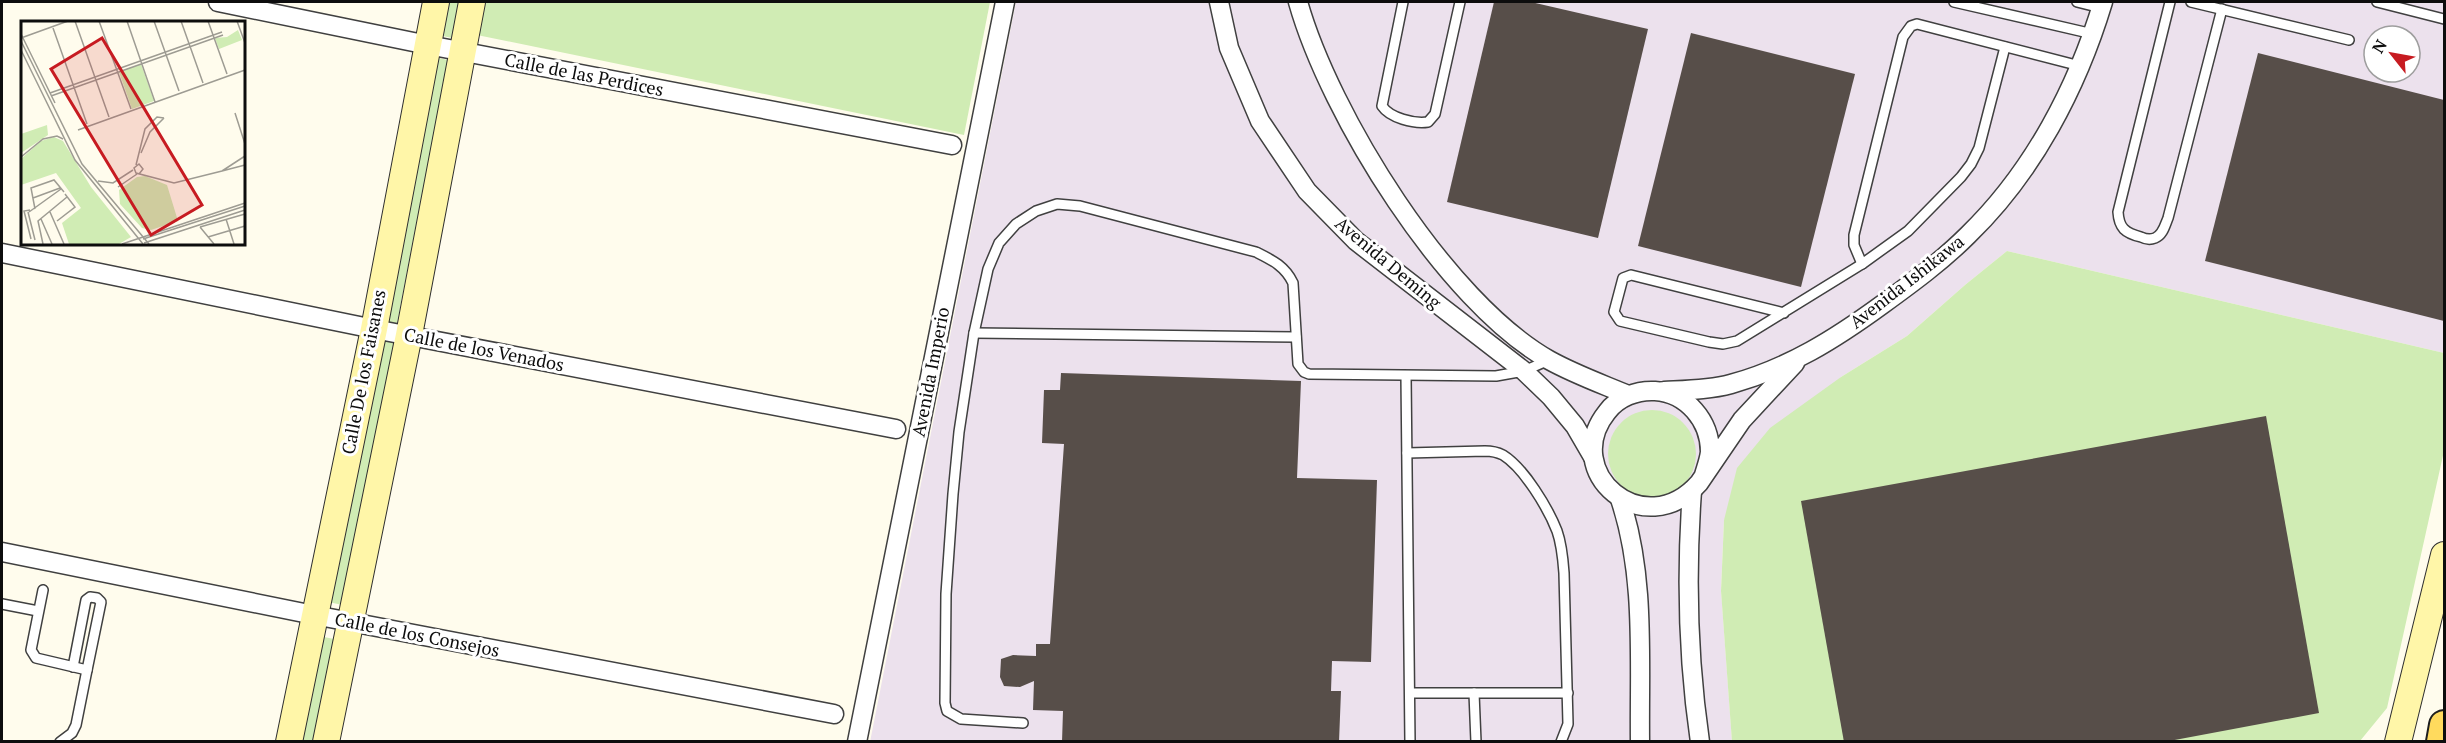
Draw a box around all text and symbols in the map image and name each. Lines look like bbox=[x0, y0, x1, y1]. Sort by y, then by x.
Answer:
inset map bbox=[21, 21, 244, 244]
north arrow bbox=[2362, 24, 2422, 84]
text: N bbox=[2367, 35, 2392, 57]
street label: Calle de las Perdices bbox=[503, 47, 666, 101]
street label: Avenida Deming bbox=[1331, 211, 1447, 314]
street label: Avenida Ishikawa bbox=[1844, 229, 1969, 333]
street label: Calle De los Faisanes bbox=[335, 287, 391, 456]
street label: Avenida Imperio bbox=[906, 305, 954, 439]
street label: Calle de los Venados bbox=[402, 322, 566, 376]
street label: Calle de los Consejos bbox=[333, 606, 502, 662]

